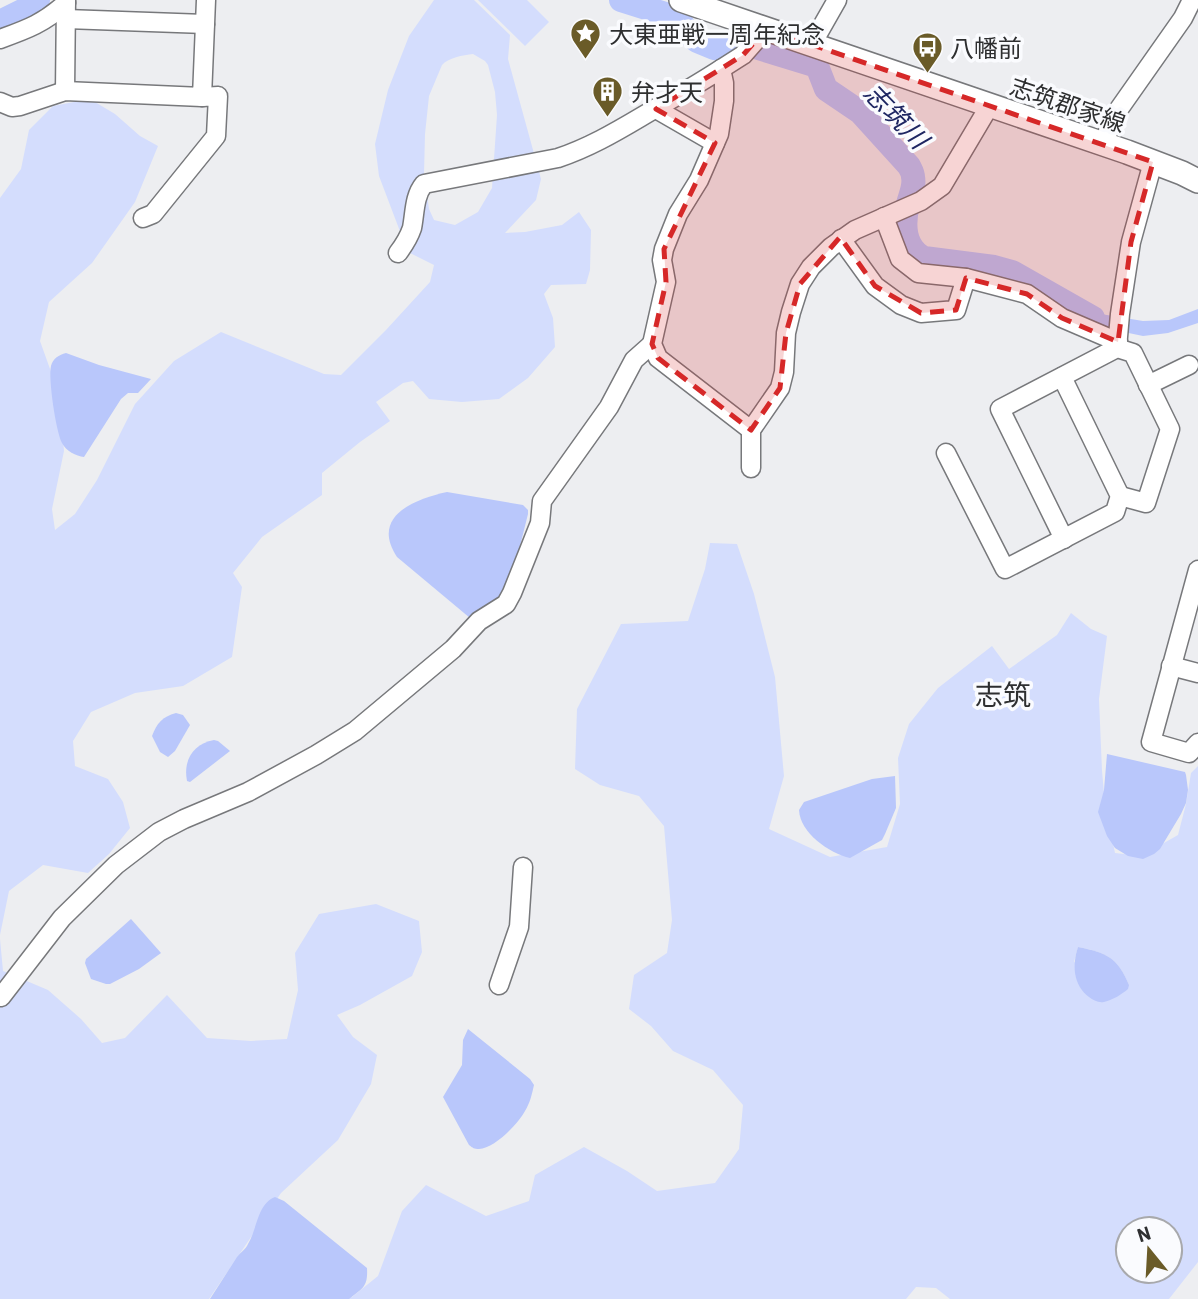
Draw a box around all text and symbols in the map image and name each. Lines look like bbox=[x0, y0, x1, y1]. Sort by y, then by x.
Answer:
place icon: 大東亜戦一周年紀念 bbox=[569, 16, 603, 60]
place label: 大東亜戦一周年紀念 bbox=[609, 19, 825, 48]
bus stop icon: 八幡前 bbox=[910, 30, 944, 74]
place label: 八幡前 bbox=[950, 33, 1022, 62]
street label: 志筑郡家線 bbox=[1007, 71, 1129, 137]
building icon: 弁才天 bbox=[591, 74, 625, 118]
water label: 志筑川 bbox=[859, 76, 937, 156]
place label: 弁才天 bbox=[631, 77, 703, 106]
district label: 志筑 bbox=[975, 677, 1031, 711]
north arrow bbox=[1114, 1215, 1184, 1285]
text: N bbox=[1134, 1220, 1153, 1246]

